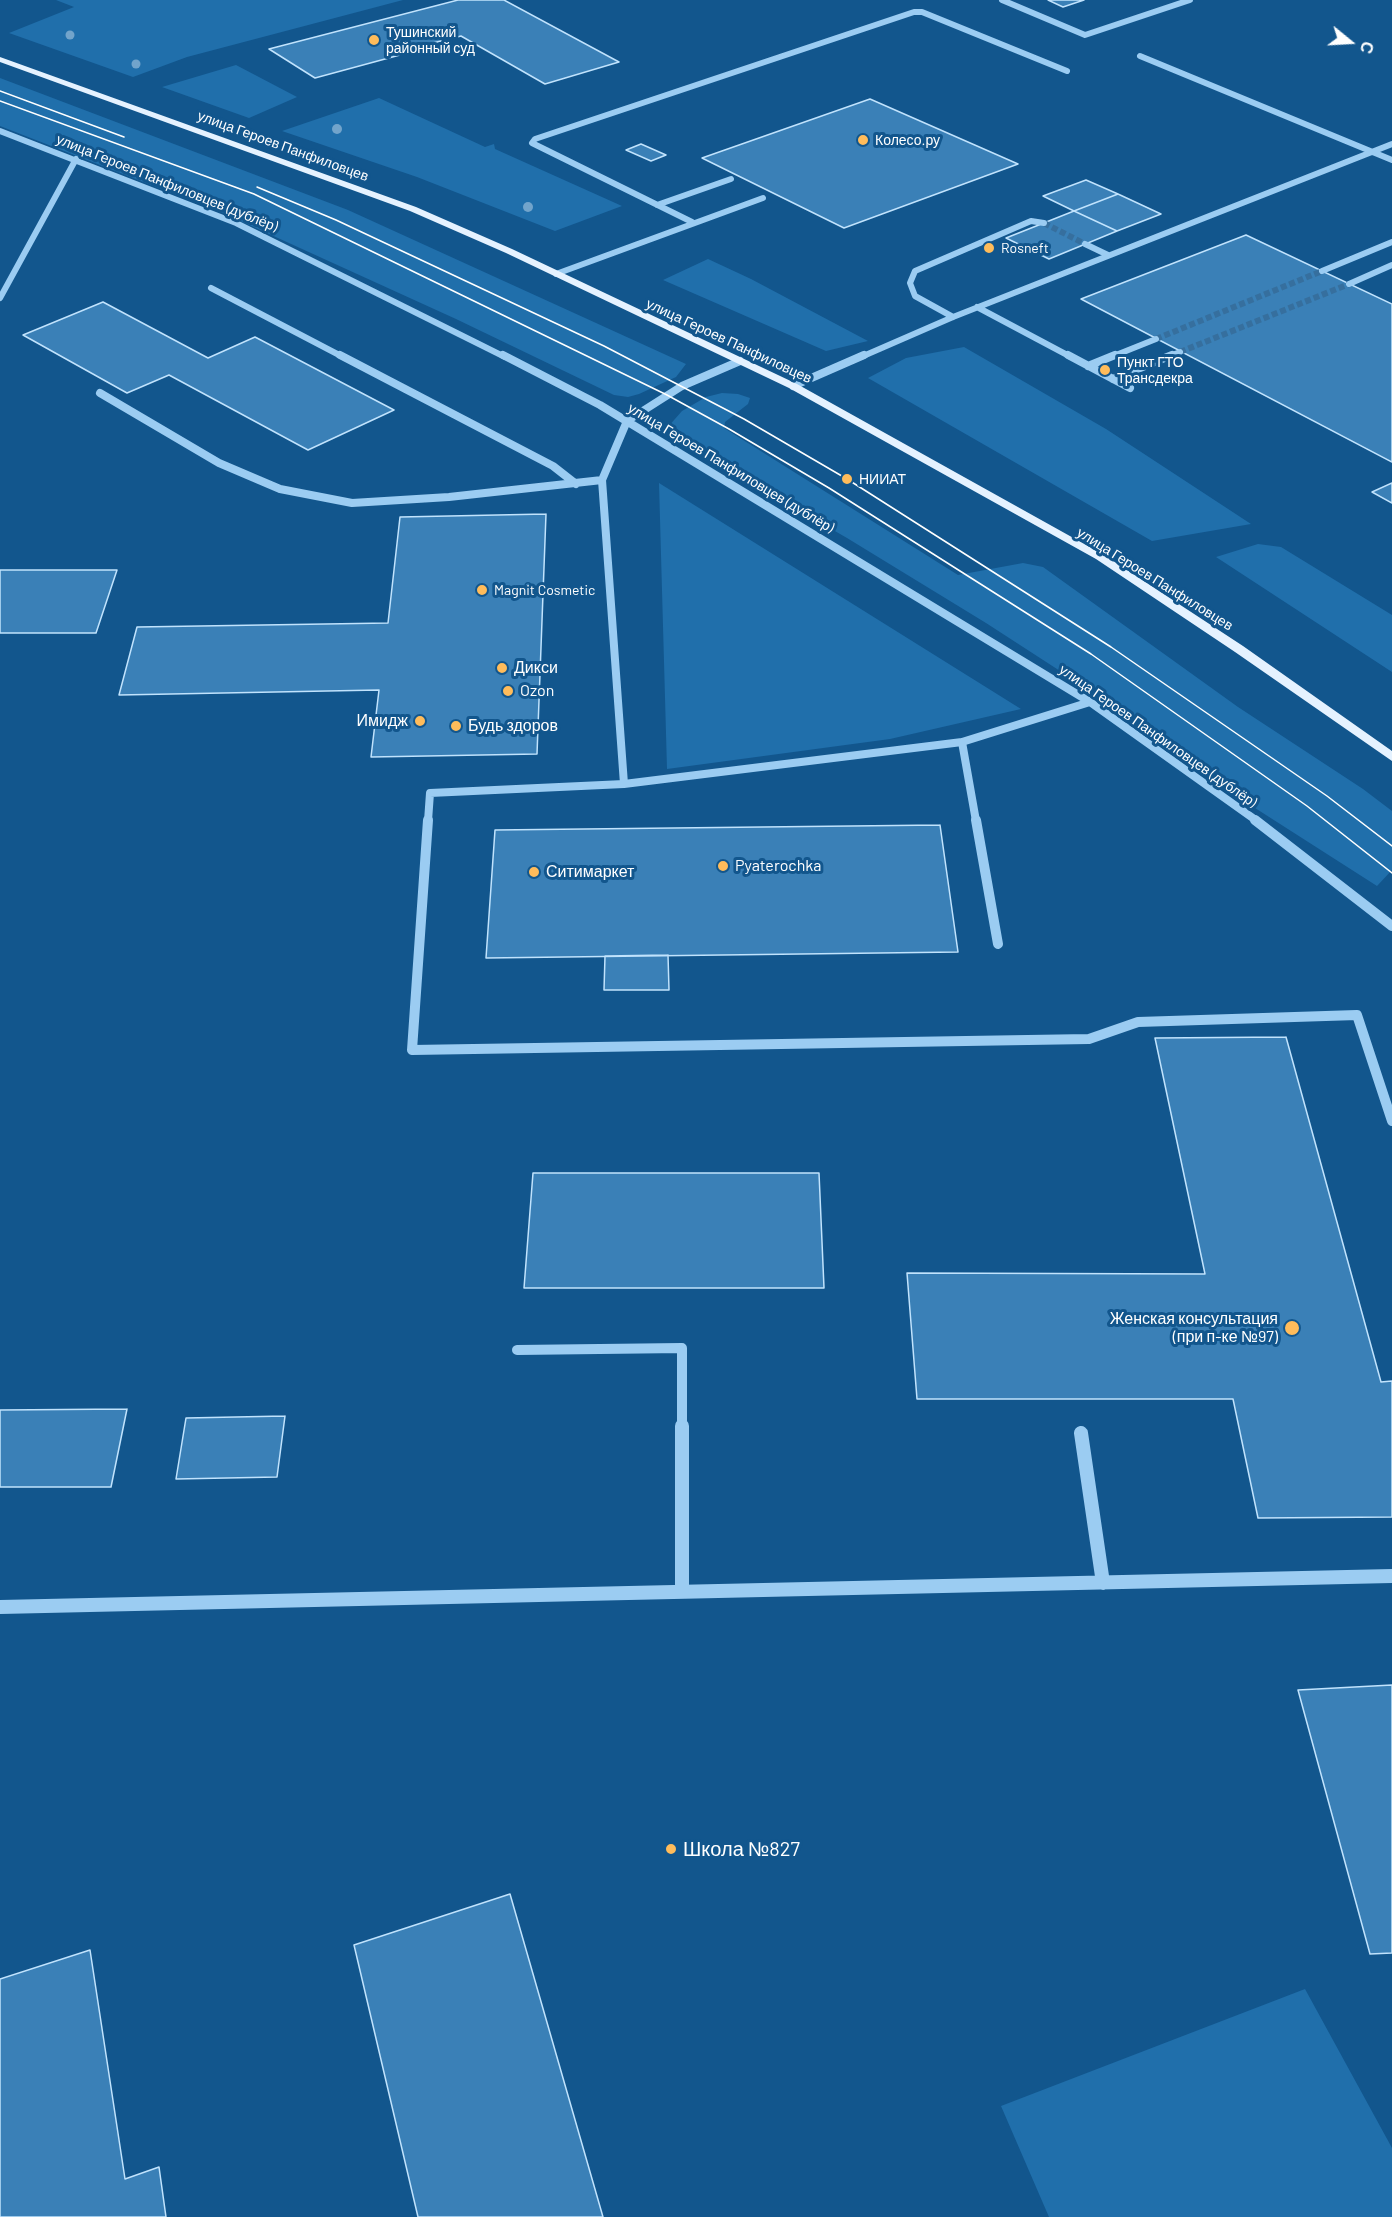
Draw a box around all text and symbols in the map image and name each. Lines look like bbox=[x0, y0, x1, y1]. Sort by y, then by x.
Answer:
north arrow bbox=[1320, 12, 1380, 72]
place label: Тушинский районный суд bbox=[386, 24, 475, 56]
marker: Тушинский районный суд bbox=[367, 33, 381, 47]
text: С bbox=[1357, 39, 1378, 56]
street label: улица Героев Панфиловцев bbox=[195, 107, 371, 185]
street label: улица Героев Панфиловцев (дублёр) bbox=[54, 131, 280, 235]
place label: Колесо.ру bbox=[875, 132, 940, 148]
marker: Колесо.ру bbox=[856, 133, 870, 147]
place label: Rosneft bbox=[1001, 240, 1049, 256]
marker: Rosneft bbox=[982, 241, 996, 255]
street label: улица Героев Панфиловцев bbox=[643, 295, 815, 387]
place label: Пункт ГТО Трансдекра bbox=[1117, 354, 1193, 386]
marker: Пункт ГТО Трансдекра bbox=[1098, 363, 1112, 377]
street label: улица Героев Панфиловцев (дублёр) bbox=[625, 400, 837, 536]
place label: НИИАТ bbox=[859, 471, 906, 487]
marker: НИИАТ bbox=[840, 472, 854, 486]
street label: улица Героев Панфиловцев bbox=[1074, 524, 1236, 634]
place label: Magnit Cosmetic bbox=[494, 582, 595, 598]
marker: Magnit Cosmetic bbox=[475, 583, 489, 597]
place label: Дикси bbox=[514, 658, 558, 678]
marker: Дикси bbox=[495, 661, 509, 675]
street label: улица Героев Панфиловцев (дублёр) bbox=[1056, 661, 1260, 811]
place label: Ozon bbox=[520, 681, 554, 701]
marker: Ozon bbox=[501, 684, 515, 698]
place label: Имидж bbox=[357, 711, 408, 731]
marker: Имидж bbox=[413, 714, 427, 728]
place label: Будь здоров bbox=[468, 716, 558, 736]
marker: Будь здоров bbox=[449, 719, 463, 733]
place label: Pyaterochka bbox=[735, 856, 821, 876]
marker: Pyaterochka bbox=[716, 859, 730, 873]
place label: Ситимаркет bbox=[546, 862, 634, 882]
marker: Ситимаркет bbox=[527, 865, 541, 879]
place label: Женская консультация (при п-ке №97) bbox=[1110, 1309, 1278, 1347]
marker: Женская консультация (при п-ке №97) bbox=[1283, 1319, 1301, 1337]
place label: Школа №827 bbox=[683, 1837, 800, 1861]
marker: Школа №827 bbox=[664, 1842, 678, 1856]

